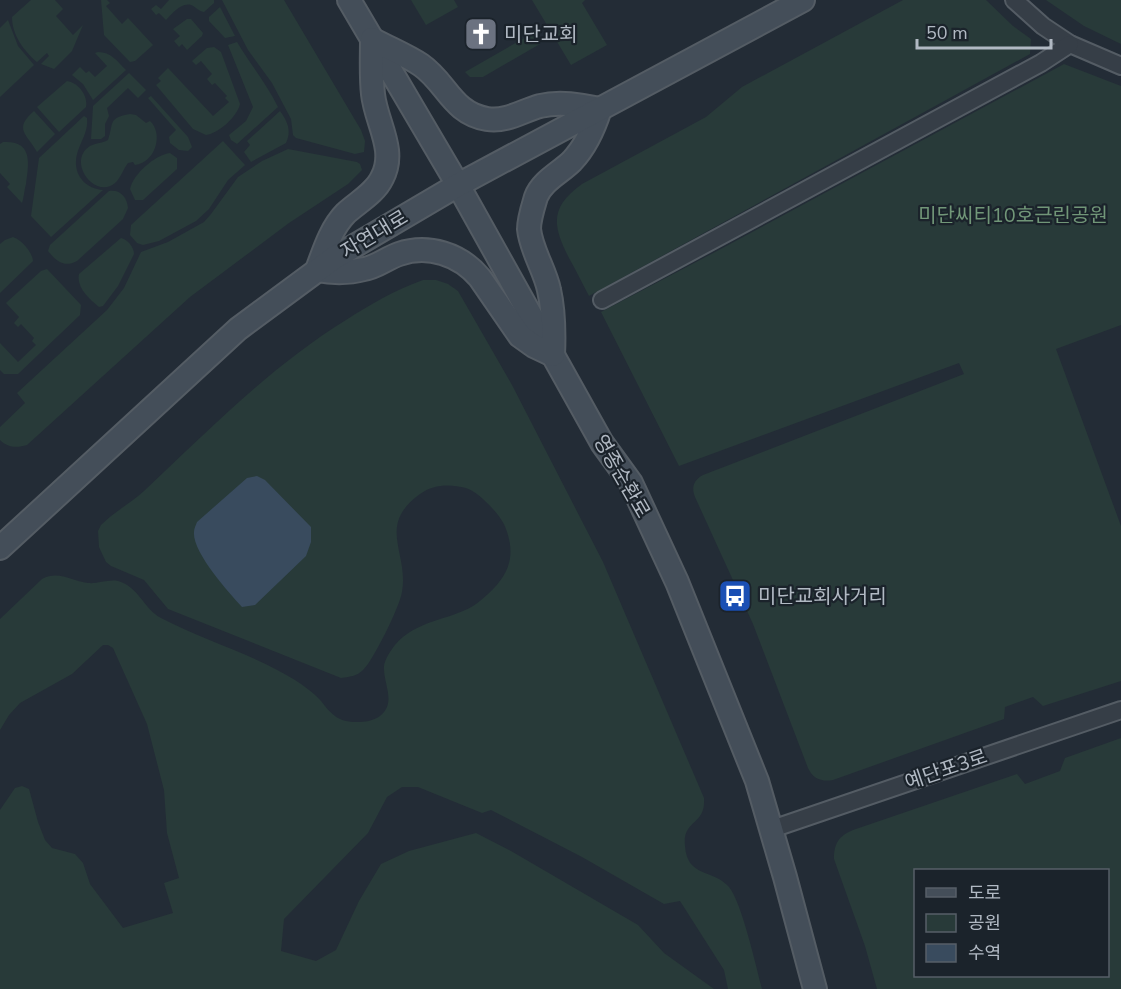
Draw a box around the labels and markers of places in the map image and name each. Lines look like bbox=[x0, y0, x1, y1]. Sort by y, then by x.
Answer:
church icon: 미단교회 bbox=[463, 16, 499, 52]
place label: 미단교회 bbox=[504, 21, 578, 48]
bus stop icon: 미단교회사거리 bbox=[717, 578, 753, 614]
place label: 미단교회사거리 bbox=[758, 583, 887, 610]

